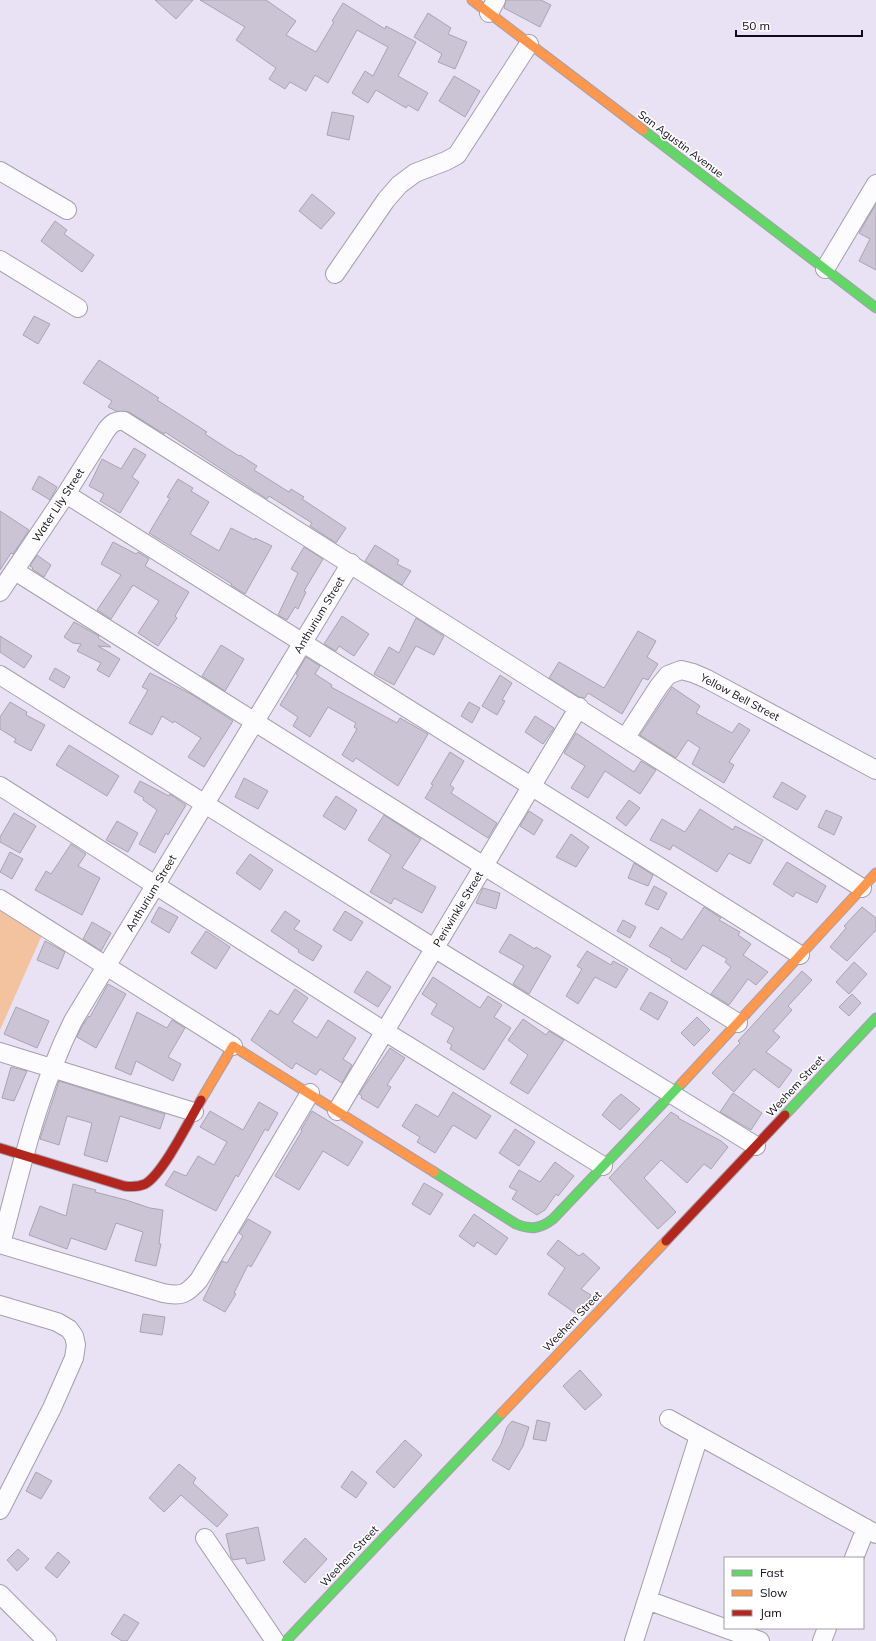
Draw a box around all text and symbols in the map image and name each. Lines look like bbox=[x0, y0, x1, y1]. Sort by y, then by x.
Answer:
scale bar bbox=[736, 12, 862, 38]
text: 50 m bbox=[742, 18, 770, 33]
street label: San Agustin Avenue bbox=[636, 107, 726, 181]
street label: Water Lily Street bbox=[29, 465, 87, 545]
street label: Anthurium Street bbox=[291, 574, 347, 656]
street label: Yellow Bell Street bbox=[697, 670, 782, 724]
street label: Anthurium Street bbox=[123, 852, 179, 934]
street label: Periwinkle Street bbox=[430, 869, 486, 949]
street label: Weehem Street bbox=[763, 1052, 827, 1120]
street label: Weehem Street bbox=[540, 1288, 605, 1354]
street label: Weehem Street bbox=[317, 1522, 381, 1590]
legend bbox=[724, 1557, 864, 1629]
text: Fast bbox=[760, 1565, 784, 1580]
text: Slow bbox=[760, 1585, 788, 1600]
text: Jam bbox=[760, 1605, 782, 1620]

